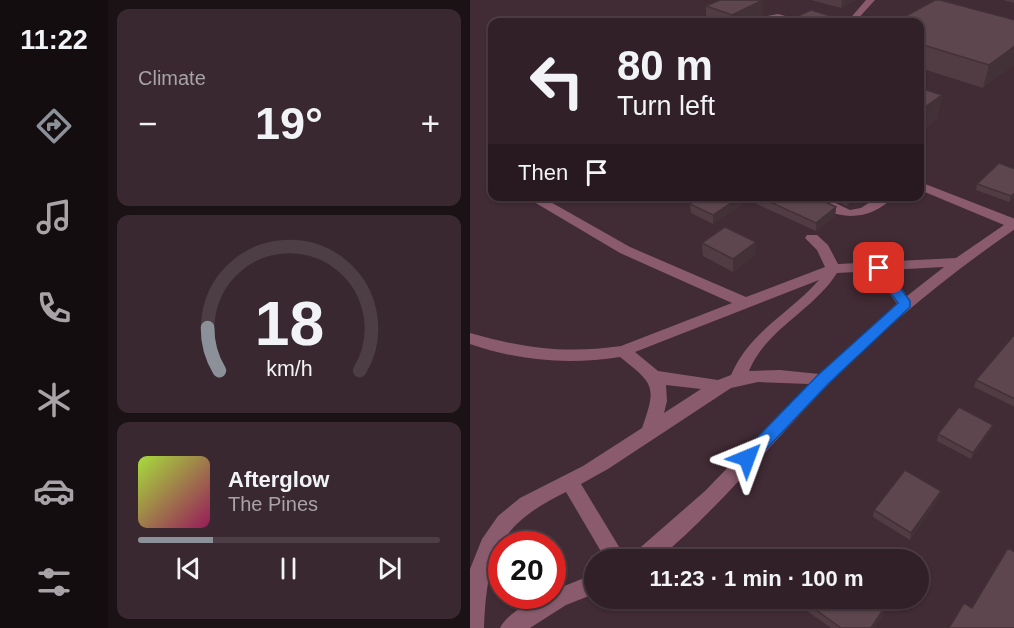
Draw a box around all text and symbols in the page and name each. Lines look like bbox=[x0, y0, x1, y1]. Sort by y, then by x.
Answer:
text: 11:22 bbox=[20, 25, 88, 55]
icon: left bbox=[518, 42, 596, 120]
text: 80 m bbox=[617, 42, 713, 89]
text: Climate bbox=[138, 67, 206, 89]
text: Turn left bbox=[617, 91, 715, 121]
text: 19° bbox=[255, 98, 323, 149]
icon: directions bbox=[33, 105, 75, 147]
text: − bbox=[138, 105, 157, 142]
text: + bbox=[421, 105, 440, 142]
icon: arrive bbox=[580, 156, 613, 189]
text: Then bbox=[518, 160, 568, 185]
icon: music bbox=[33, 196, 75, 238]
pin bbox=[853, 242, 904, 293]
icon: arrive bbox=[862, 251, 895, 284]
icon: phone bbox=[33, 287, 75, 329]
text: 18 bbox=[254, 289, 324, 358]
text: km/h bbox=[266, 357, 312, 381]
icon: climate bbox=[33, 379, 75, 421]
position arrow bbox=[715, 426, 779, 490]
text: Afterglow bbox=[228, 467, 329, 492]
icon: car bbox=[33, 470, 75, 512]
text: The Pines bbox=[228, 493, 318, 515]
speed limit sign: 20 bbox=[488, 531, 566, 609]
icon: previous bbox=[172, 552, 205, 585]
icon: pause bbox=[272, 552, 305, 585]
icon: next bbox=[373, 552, 406, 585]
icon: filters bbox=[33, 561, 75, 603]
text: 11:23 · 1 min · 100 m bbox=[650, 566, 864, 591]

